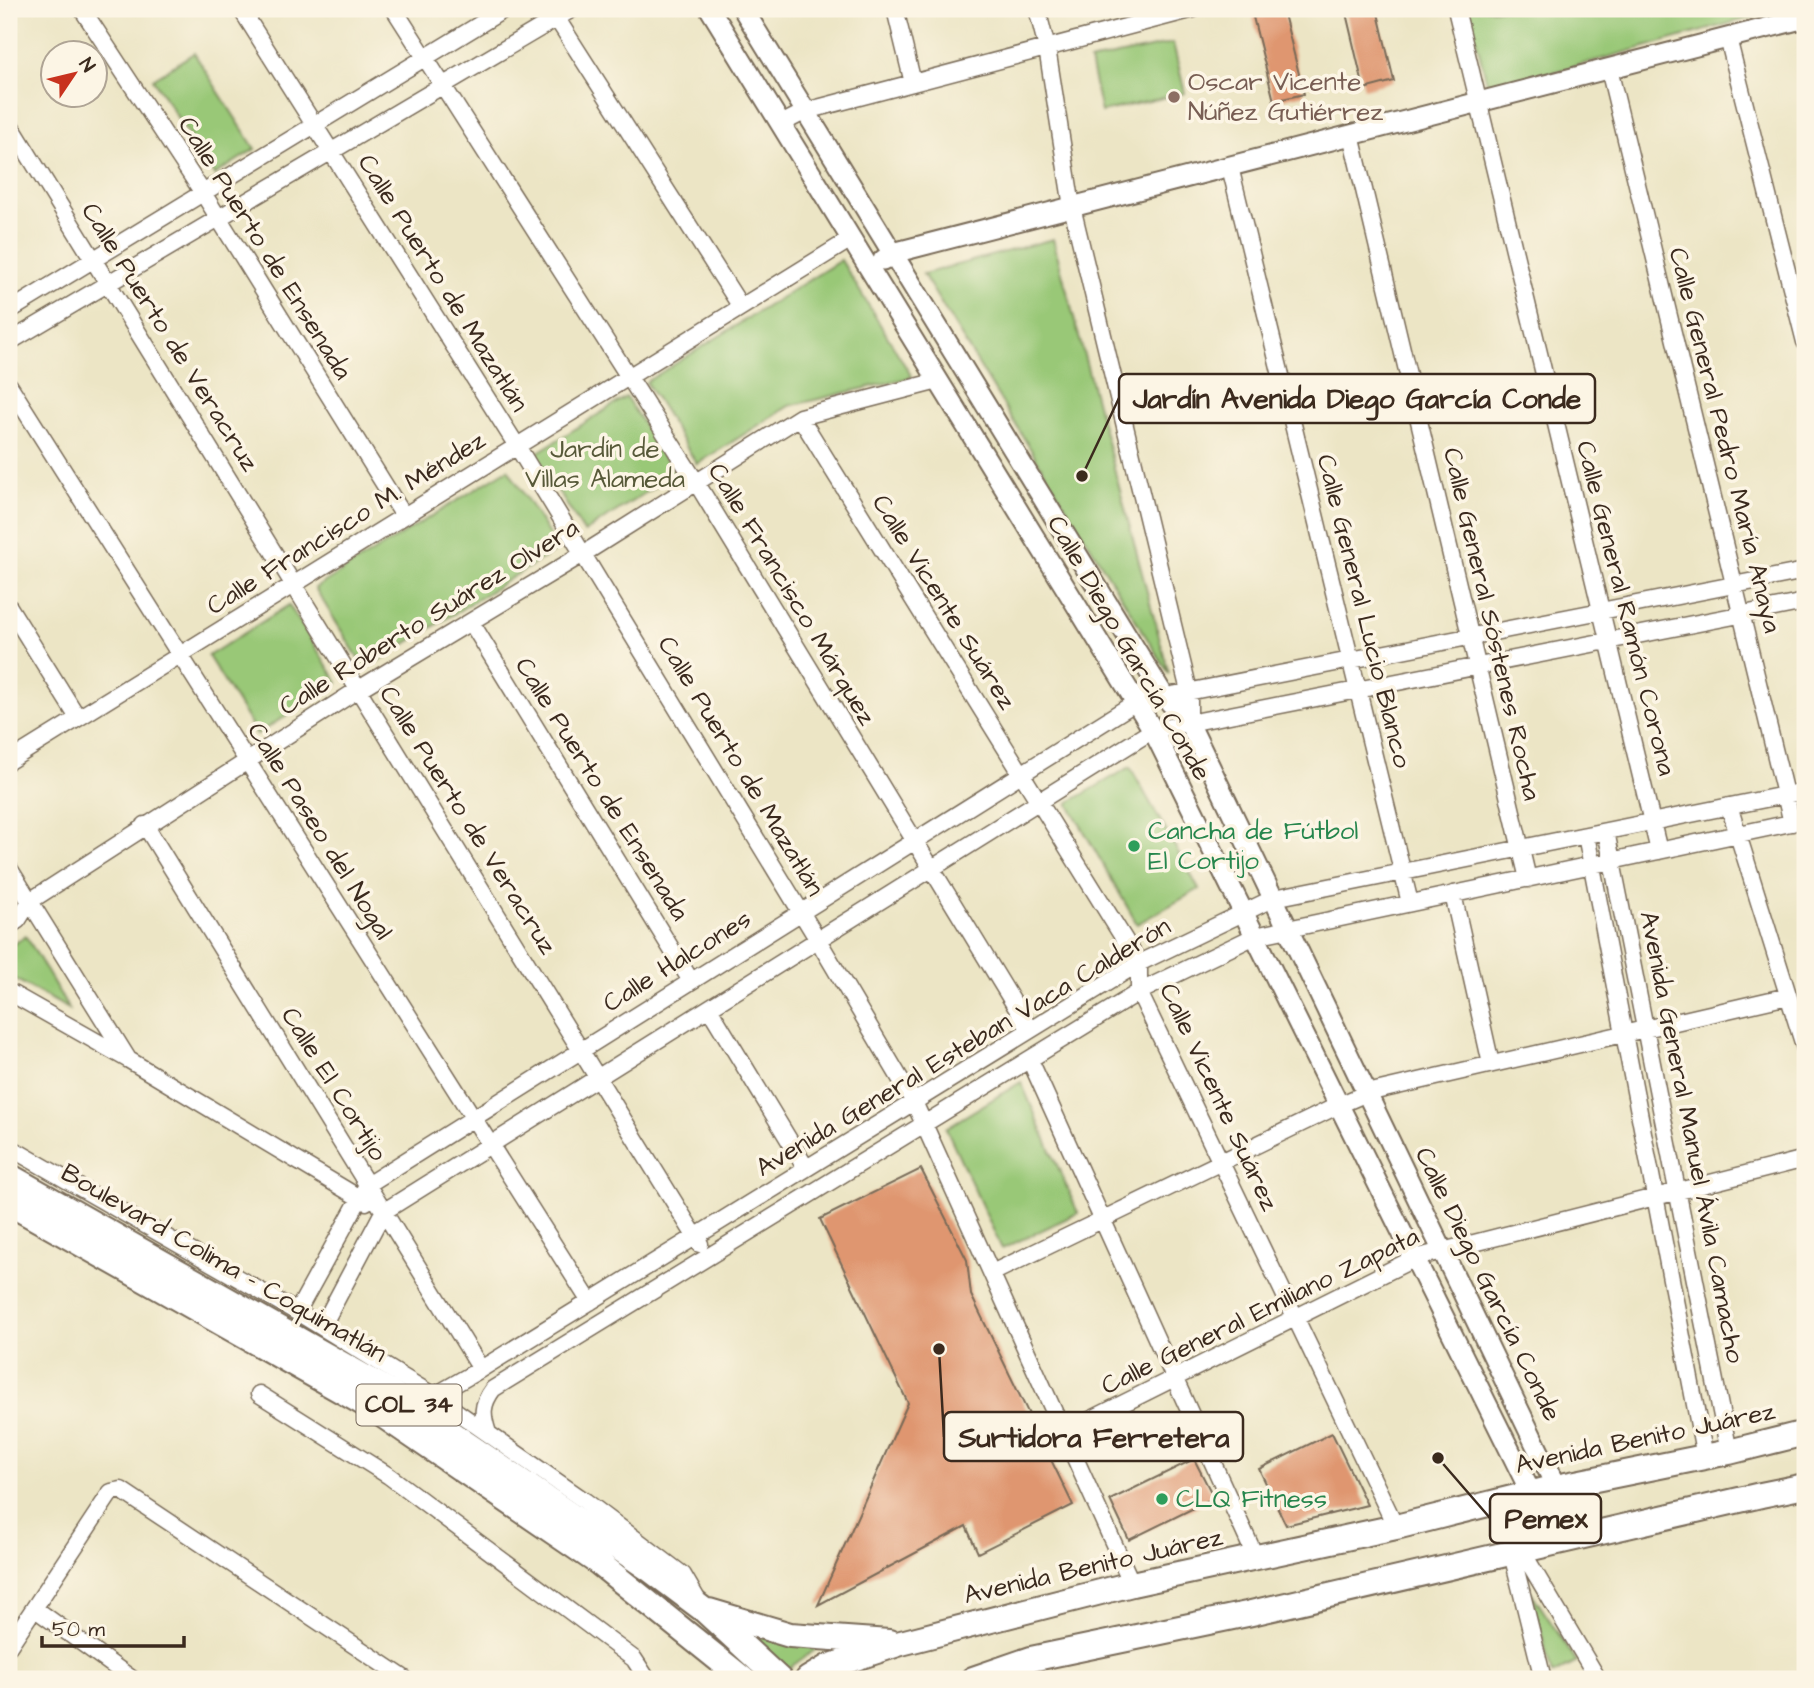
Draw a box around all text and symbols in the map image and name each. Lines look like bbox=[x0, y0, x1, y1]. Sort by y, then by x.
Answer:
north arrow bbox=[38, 38, 108, 108]
text: N bbox=[72, 52, 101, 78]
place label: Oscar Vicente Núñez Gutiérrez bbox=[1188, 64, 1383, 130]
marker: Oscar Vicente Núñez Gutiérrez bbox=[1166, 89, 1182, 105]
street label: Calle Puerto de Ensenada bbox=[169, 109, 361, 387]
street label: Calle Puerto de Mazatlán bbox=[349, 147, 537, 419]
street label: Calle Puerto de Veracruz bbox=[72, 196, 268, 478]
street label: Calle General Pedro María Anaya bbox=[1658, 244, 1790, 637]
callout: Jardín Avenida Diego García Conde bbox=[1119, 374, 1595, 423]
text: Jardín Avenida Diego García Conde bbox=[1132, 380, 1581, 421]
street label: Calle Francisco M. Méndez bbox=[200, 422, 492, 624]
park label: Jardín de Villas Alameda bbox=[525, 431, 685, 497]
street label: Calle General Ramón Corona bbox=[1567, 437, 1685, 779]
street label: Calle General Sóstenes Rocha bbox=[1434, 444, 1550, 804]
street label: Calle General Lucio Blanco bbox=[1308, 450, 1421, 772]
street label: Calle Francisco Márquez bbox=[699, 456, 885, 732]
street label: Calle Vicente Suárez bbox=[863, 488, 1025, 717]
street label: Calle Diego García Conde bbox=[1037, 509, 1220, 788]
street label: Calle Roberto Suárez Olvera bbox=[272, 510, 586, 724]
street label: Calle Puerto de Mazatlán bbox=[649, 629, 833, 903]
street label: Calle Puerto de Ensenada bbox=[506, 650, 698, 928]
street label: Calle Puerto de Veracruz bbox=[370, 679, 566, 961]
street label: Calle Paseo del Nogal bbox=[237, 716, 401, 948]
place label: Cancha de Fútbol El Cortijo bbox=[1148, 813, 1358, 879]
marker: Cancha de Fútbol El Cortijo bbox=[1126, 838, 1142, 854]
street label: Calle Halcones bbox=[596, 901, 758, 1021]
street label: Avenida General Esteban Vaca Calderón bbox=[749, 908, 1177, 1186]
street label: Avenida General Manuel Ávila Camacho bbox=[1630, 908, 1754, 1366]
street label: Calle Vicente Suárez bbox=[1150, 977, 1288, 1217]
street label: Calle El Cortijo bbox=[272, 1000, 396, 1168]
street label: Calle Diego García Conde bbox=[1404, 1141, 1570, 1428]
street label: Boulevard Colima - Coquimatlán bbox=[55, 1155, 393, 1371]
street label: Calle General Emiliano Zapata bbox=[1095, 1218, 1425, 1404]
road number: COL 34 bbox=[356, 1385, 462, 1426]
street label: Avenida Benito Juárez bbox=[1512, 1393, 1778, 1483]
callout: Surtidora Ferretera bbox=[944, 1412, 1243, 1461]
text: Surtidora Ferretera bbox=[958, 1419, 1230, 1458]
place label: CLQ Fitness bbox=[1176, 1481, 1327, 1517]
marker: CLQ Fitness bbox=[1154, 1491, 1170, 1507]
callout: Pemex bbox=[1490, 1494, 1601, 1543]
text: Pemex bbox=[1504, 1500, 1588, 1539]
street label: Avenida Benito Juárez bbox=[960, 1519, 1226, 1613]
scale bar bbox=[42, 1604, 184, 1648]
text: 50 m bbox=[52, 1615, 106, 1644]

